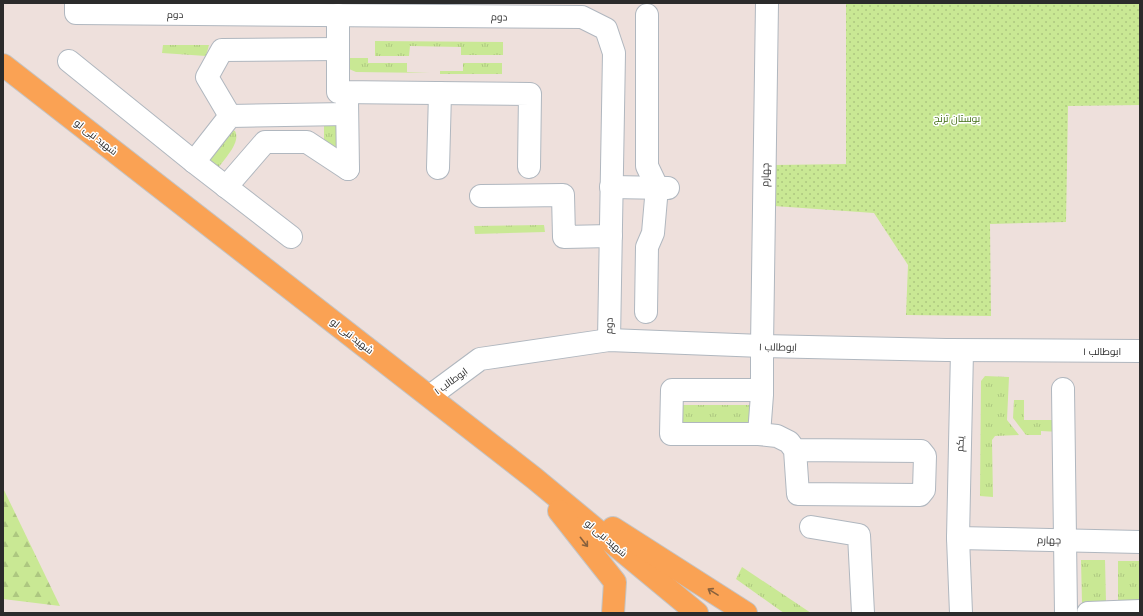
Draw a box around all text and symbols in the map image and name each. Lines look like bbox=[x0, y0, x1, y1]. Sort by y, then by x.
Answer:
street label: دوم bbox=[167, 8, 183, 22]
street label: دوم bbox=[491, 10, 508, 25]
park label: بوستان ترنج bbox=[934, 112, 980, 125]
street label: شهید نبی لو bbox=[72, 116, 120, 158]
street label: چهارم bbox=[758, 163, 773, 187]
street label: شهید نبی لو bbox=[328, 315, 376, 357]
street label: دوم bbox=[602, 317, 617, 334]
street label: ابوطالب ۱ bbox=[759, 340, 797, 354]
street label: ابوطالب ۱ bbox=[1083, 345, 1121, 358]
street label: ابوطالب ۱ bbox=[432, 365, 470, 397]
street label: یکم bbox=[953, 436, 968, 452]
street label: شهید نبی لو bbox=[582, 516, 630, 560]
street label: چهارم bbox=[1037, 533, 1061, 548]
one-way arrow bbox=[579, 537, 588, 548]
one-way arrow bbox=[708, 588, 719, 596]

